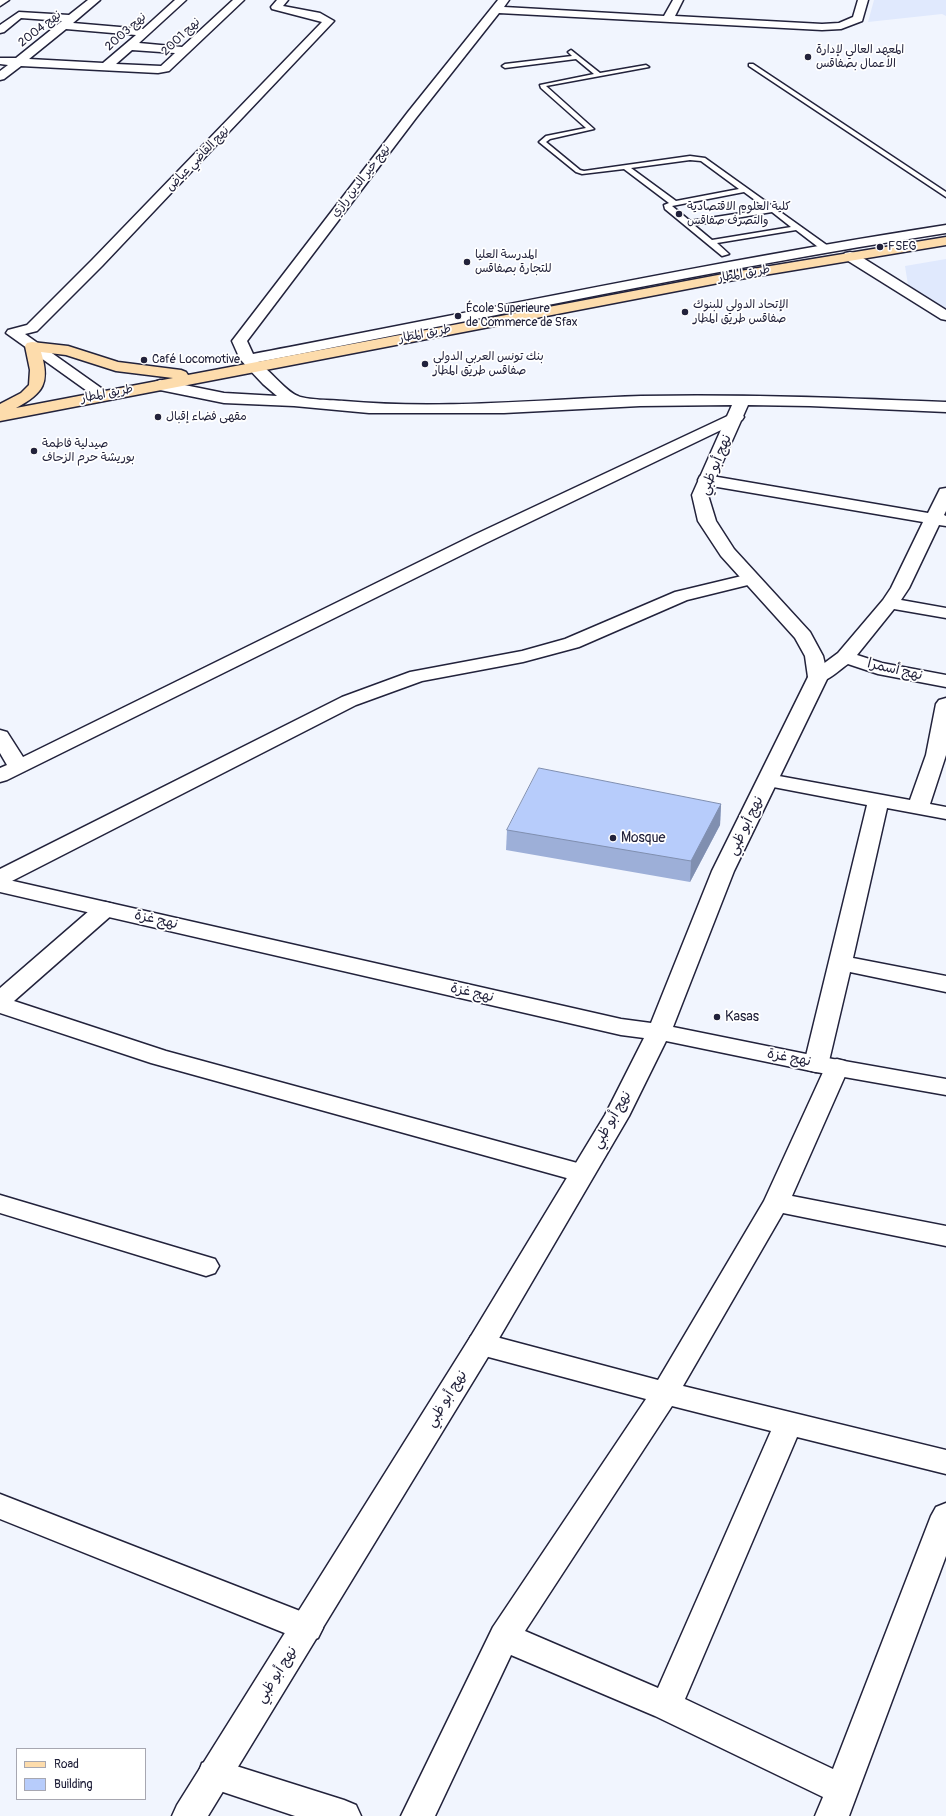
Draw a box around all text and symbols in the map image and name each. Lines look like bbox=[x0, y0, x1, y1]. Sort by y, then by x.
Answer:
street label: نهج 2004 bbox=[16, 8, 64, 50]
street label: نهج 2003 bbox=[103, 10, 149, 54]
street label: نهج 2001 bbox=[159, 15, 203, 59]
place label: المعهد العالي لإدارة الأعمال بصفاقس bbox=[816, 43, 904, 71]
marker: المعهد العالي لإدارة الأعمال بصفاقس bbox=[803, 52, 813, 62]
street label: نهج القاضي عياض bbox=[163, 124, 233, 194]
street label: نهج خير الدين رازي bbox=[328, 142, 394, 220]
place label: كلية العلوم الاقتصادية والتصرف صفاقس bbox=[687, 200, 791, 228]
marker: كلية العلوم الاقتصادية والتصرف صفاقس bbox=[674, 209, 684, 219]
place label: FSEG bbox=[888, 240, 916, 254]
marker: FSEG bbox=[875, 242, 885, 252]
place label: المدرسة العليا للتجارة بصفاقس bbox=[475, 248, 551, 276]
marker: المدرسة العليا للتجارة بصفاقس bbox=[462, 257, 472, 267]
street label: طريق المطار bbox=[717, 262, 771, 286]
place label: الإتحاد الدولي للبنوك صفاقس طريق المطار bbox=[693, 298, 788, 326]
place label: École Superieure de Commerce de Sfax bbox=[466, 302, 578, 330]
marker: الإتحاد الدولي للبنوك صفاقس طريق المطار bbox=[680, 307, 690, 317]
marker: École Superieure de Commerce de Sfax bbox=[453, 311, 463, 321]
street label: طريق المطار bbox=[398, 322, 452, 346]
place label: بنك تونس العربي الدولي صفاقس طريق المطار bbox=[433, 350, 544, 378]
place label: Café Locomotive bbox=[152, 353, 240, 367]
marker: Café Locomotive bbox=[139, 355, 149, 365]
marker: بنك تونس العربي الدولي صفاقس طريق المطار bbox=[420, 359, 430, 369]
street label: طريق المطار bbox=[80, 382, 134, 406]
place label: مقهى فضاء إقبال bbox=[166, 410, 247, 424]
marker: مقهى فضاء إقبال bbox=[153, 412, 163, 422]
street label: نهج أبو ظبي bbox=[696, 432, 736, 498]
place label: صيدلية فاطمة بوريشة حرم الزحاف bbox=[42, 437, 135, 465]
marker: صيدلية فاطمة بوريشة حرم الزحاف bbox=[29, 446, 39, 456]
street label: نهج أسمرا bbox=[866, 656, 924, 684]
street label: نهج أبو ظبي bbox=[725, 794, 767, 858]
place label: Mosque bbox=[621, 830, 665, 846]
marker: Mosque bbox=[608, 833, 618, 843]
street label: نهج غزة bbox=[133, 907, 179, 933]
street label: نهج غزة bbox=[449, 980, 495, 1006]
place label: Kasas bbox=[725, 1009, 759, 1025]
marker: Kasas bbox=[712, 1012, 722, 1022]
street label: نهج غزة bbox=[766, 1046, 812, 1070]
street label: نهج أبو ظبي bbox=[589, 1088, 635, 1152]
street label: نهج أبو ظبي bbox=[423, 1368, 471, 1430]
street label: نهج أبو ظبي bbox=[253, 1644, 301, 1706]
legend bbox=[16, 1748, 146, 1800]
text: Road bbox=[54, 1757, 79, 1772]
text: Building bbox=[54, 1777, 93, 1792]

